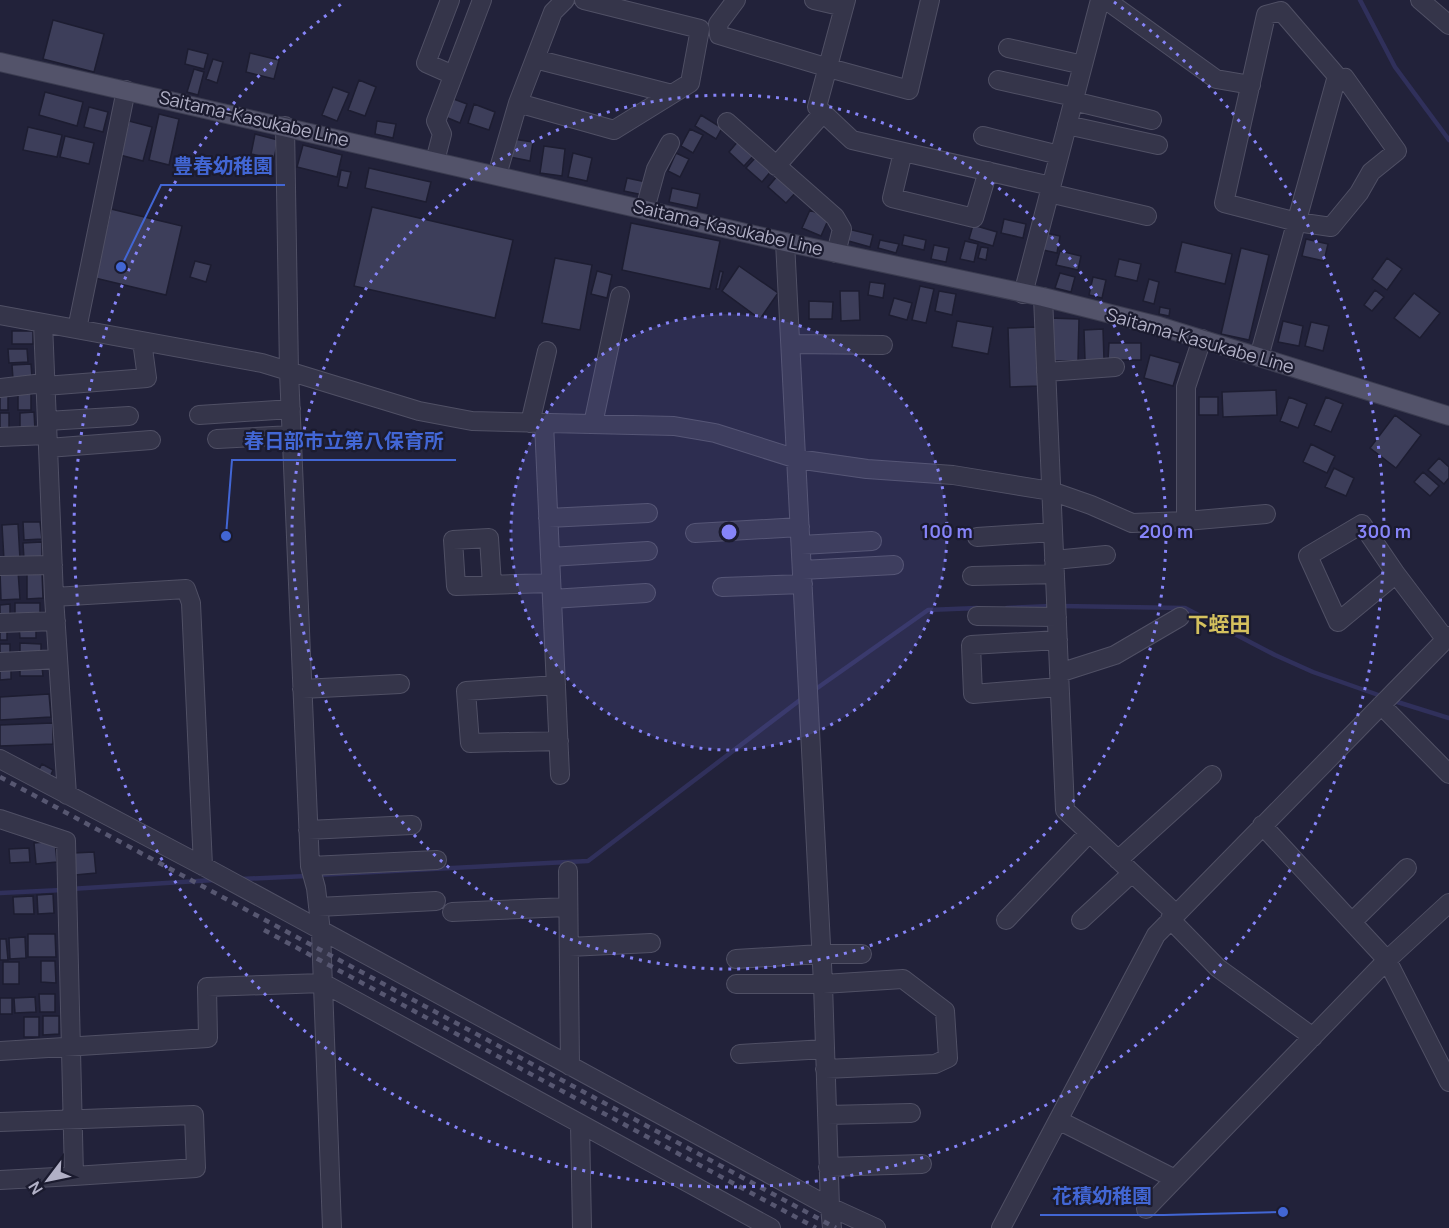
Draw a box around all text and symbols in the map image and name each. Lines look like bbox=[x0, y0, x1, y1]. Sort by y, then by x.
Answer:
street label: Saitama-Kasukabe Line bbox=[157, 84, 352, 152]
callout: 豊春幼稚園 bbox=[161, 147, 285, 185]
text: 豊春幼稚園 bbox=[173, 152, 273, 179]
street label: Saitama-Kasukabe Line bbox=[631, 193, 826, 261]
street label: Saitama-Kasukabe Line bbox=[1104, 302, 1297, 378]
callout: 春日部市立第八保育所 bbox=[232, 422, 456, 460]
text: 春日部市立第八保育所 bbox=[244, 427, 444, 454]
text: 100 m bbox=[921, 519, 973, 543]
text: 200 m bbox=[1139, 519, 1193, 543]
text: 300 m bbox=[1357, 519, 1411, 543]
centre of rings bbox=[719, 522, 739, 542]
district label: 下蛭田 bbox=[1188, 610, 1251, 638]
north arrow bbox=[18, 1150, 78, 1210]
text: N bbox=[23, 1177, 48, 1199]
callout: 花積幼稚園 bbox=[1040, 1177, 1164, 1215]
text: 花積幼稚園 bbox=[1052, 1182, 1152, 1209]

